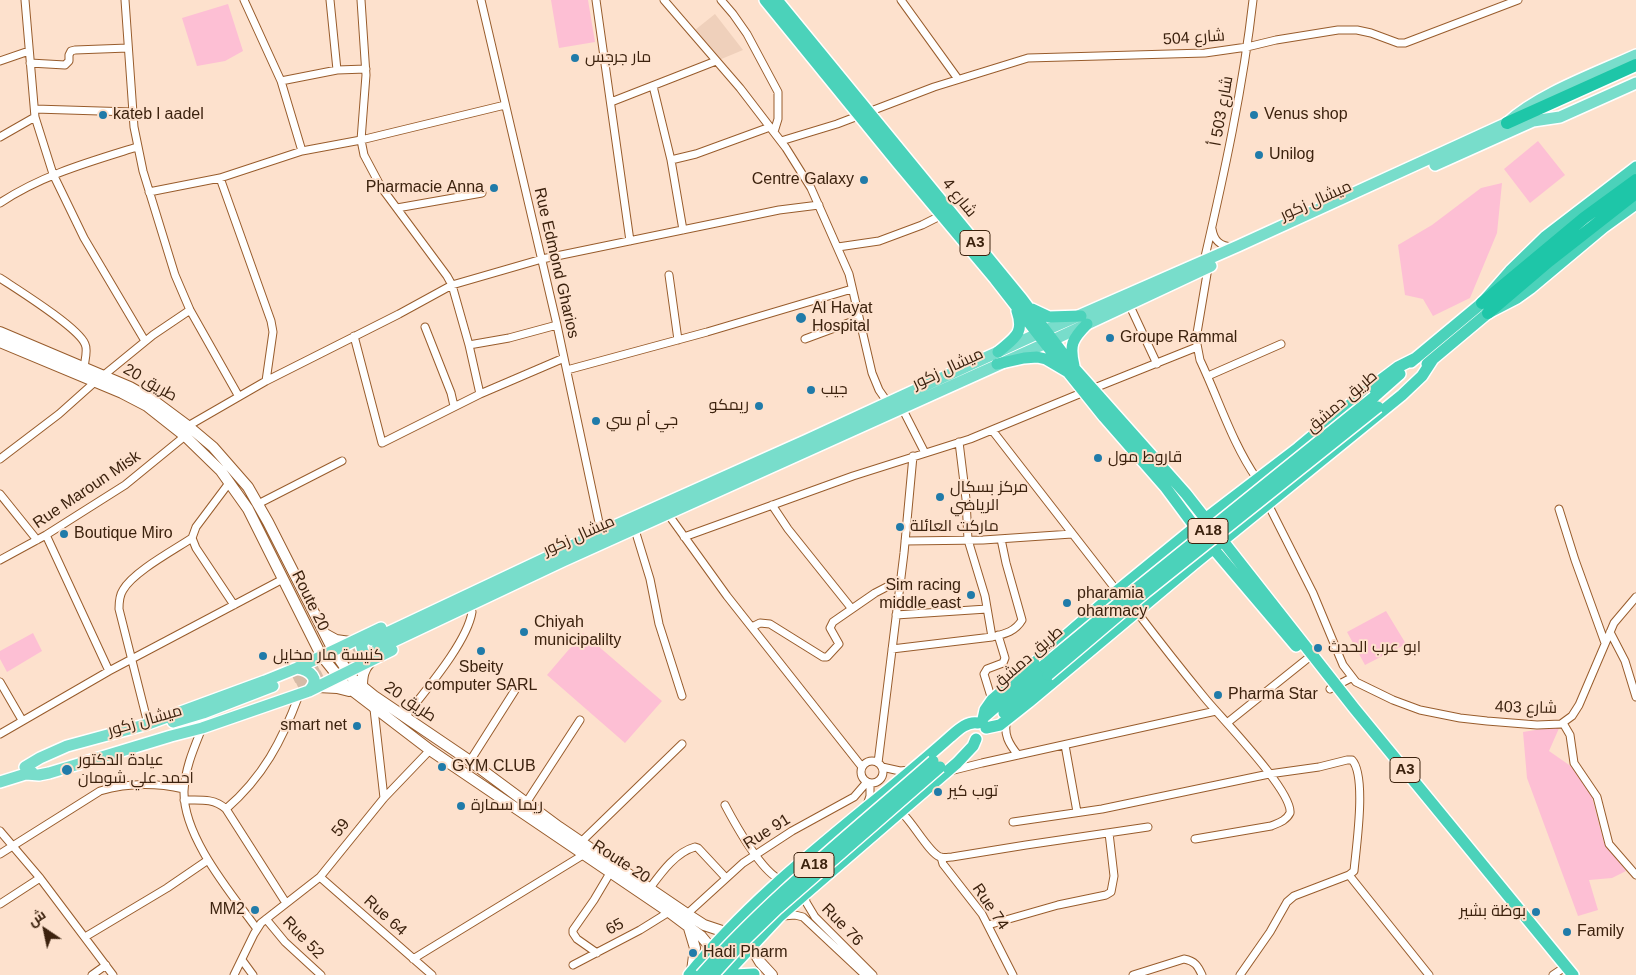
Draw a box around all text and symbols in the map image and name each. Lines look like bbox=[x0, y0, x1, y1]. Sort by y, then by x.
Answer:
street label: شارع 504 bbox=[1162, 26, 1226, 50]
place label: مار جرجس bbox=[585, 48, 651, 68]
marker: مار جرجس bbox=[569, 52, 581, 64]
street label: شارع 503 أ bbox=[1206, 74, 1238, 148]
place label: kateb l aadel bbox=[113, 105, 204, 125]
place label: Venus shop bbox=[1264, 105, 1348, 125]
marker: kateb l aadel bbox=[97, 109, 109, 121]
marker: Venus shop bbox=[1248, 109, 1260, 121]
place label: Unilog bbox=[1269, 145, 1314, 165]
marker: Unilog bbox=[1253, 149, 1265, 161]
place label: Centre Galaxy bbox=[752, 170, 854, 190]
marker: Centre Galaxy bbox=[858, 174, 870, 186]
street label: شارع 4 bbox=[938, 175, 980, 221]
street label: ميشال زكور bbox=[1277, 177, 1355, 225]
place label: Pharmacie Anna bbox=[366, 178, 484, 198]
marker: Pharmacie Anna bbox=[488, 182, 500, 194]
street label: Rue Edmond Gharios bbox=[529, 186, 583, 340]
road number: A3 bbox=[960, 230, 990, 256]
place label: Al Hayat Hospital bbox=[812, 299, 872, 337]
marker: Al Hayat Hospital bbox=[794, 311, 808, 325]
place label: Groupe Rammal bbox=[1120, 328, 1237, 348]
marker: Groupe Rammal bbox=[1104, 332, 1116, 344]
street label: ميشال زكور bbox=[909, 344, 987, 394]
street label: طريق 20 bbox=[120, 360, 180, 406]
street label: طريق دمشق bbox=[1302, 367, 1382, 437]
place label: جيب bbox=[821, 380, 848, 400]
marker: جيب bbox=[805, 384, 817, 396]
place label: ريمكو bbox=[709, 396, 749, 416]
marker: ريمكو bbox=[753, 400, 765, 412]
place label: جي أم سي bbox=[606, 411, 678, 431]
marker: جي أم سي bbox=[590, 415, 602, 427]
street label: Rue Maroun Misk bbox=[30, 447, 144, 533]
place label: قاروط مول bbox=[1108, 448, 1182, 468]
marker: قاروط مول bbox=[1092, 452, 1104, 464]
place label: مركز بسكال الرياضي bbox=[950, 478, 1028, 516]
marker: مركز بسكال الرياضي bbox=[934, 491, 946, 503]
street label: ميشال زكور bbox=[540, 512, 618, 560]
place label: ماركت العائلة bbox=[910, 517, 999, 537]
road number: A18 bbox=[1188, 518, 1228, 544]
marker: ماركت العائلة bbox=[894, 521, 906, 533]
place label: Boutique Miro bbox=[74, 524, 173, 544]
marker: Boutique Miro bbox=[58, 528, 70, 540]
street label: Route 20 bbox=[287, 568, 333, 634]
place label: Sim racing middle east bbox=[879, 576, 961, 614]
place label: pharamia oharmacy bbox=[1077, 584, 1147, 622]
marker: Sim racing middle east bbox=[965, 589, 977, 601]
marker: pharamia oharmacy bbox=[1061, 597, 1073, 609]
place label: Chiyah municipalilty bbox=[534, 613, 621, 651]
street label: طريق دمشق bbox=[989, 622, 1067, 694]
marker: Chiyah municipalilty bbox=[518, 626, 530, 638]
place label: ابو عرب الحدث bbox=[1328, 638, 1421, 658]
marker: ابو عرب الحدث bbox=[1312, 642, 1324, 654]
marker: Sbeity computer SARL bbox=[475, 645, 487, 657]
place label: كنيسة مار مخايل bbox=[273, 646, 384, 666]
marker: كنيسة مار مخايل bbox=[257, 650, 269, 662]
place label: Sbeity computer SARL bbox=[425, 658, 537, 696]
street label: طريق 20 bbox=[380, 678, 440, 726]
place label: Pharma Star bbox=[1228, 685, 1318, 705]
marker: Pharma Star bbox=[1212, 689, 1224, 701]
street label: شارع 403 bbox=[1495, 698, 1557, 718]
street label: ميشال زكور bbox=[106, 701, 184, 741]
place label: smart net bbox=[280, 716, 347, 736]
marker: smart net bbox=[351, 720, 363, 732]
place label: عيادة الدكتور احمد علي شومان bbox=[78, 751, 194, 789]
place label: GYM CLUB bbox=[452, 757, 536, 777]
road number: A3 bbox=[1390, 758, 1420, 782]
marker: GYM CLUB bbox=[436, 761, 448, 773]
marker: عيادة الدكتور احمد علي شومان bbox=[60, 763, 74, 777]
place label: توب كير bbox=[948, 782, 998, 802]
marker: توب كير bbox=[932, 786, 944, 798]
place label: ريما سمارة bbox=[471, 796, 543, 816]
marker: ريما سمارة bbox=[455, 800, 467, 812]
street label: Rue 91 bbox=[740, 810, 794, 854]
street label: 59 bbox=[328, 815, 354, 841]
street label: Route 20 bbox=[589, 836, 653, 888]
road number: A18 bbox=[794, 852, 834, 878]
street label: Rue 74 bbox=[968, 880, 1012, 934]
street label: Rue 64 bbox=[359, 892, 411, 940]
place label: MM2 bbox=[209, 900, 245, 920]
street label: Rue 76 bbox=[817, 900, 867, 950]
place label: بوظة بشير bbox=[1459, 902, 1526, 922]
marker: MM2 bbox=[249, 904, 261, 916]
north arrow bbox=[20, 905, 70, 955]
text: ش bbox=[25, 906, 49, 929]
marker: بوظة بشير bbox=[1530, 906, 1542, 918]
street label: Rue 52 bbox=[278, 913, 328, 963]
street label: 65 bbox=[603, 914, 627, 940]
place label: Family bbox=[1577, 922, 1624, 942]
marker: Family bbox=[1561, 926, 1573, 938]
place label: Hadi Pharm bbox=[703, 943, 787, 963]
marker: Hadi Pharm bbox=[687, 947, 699, 959]

